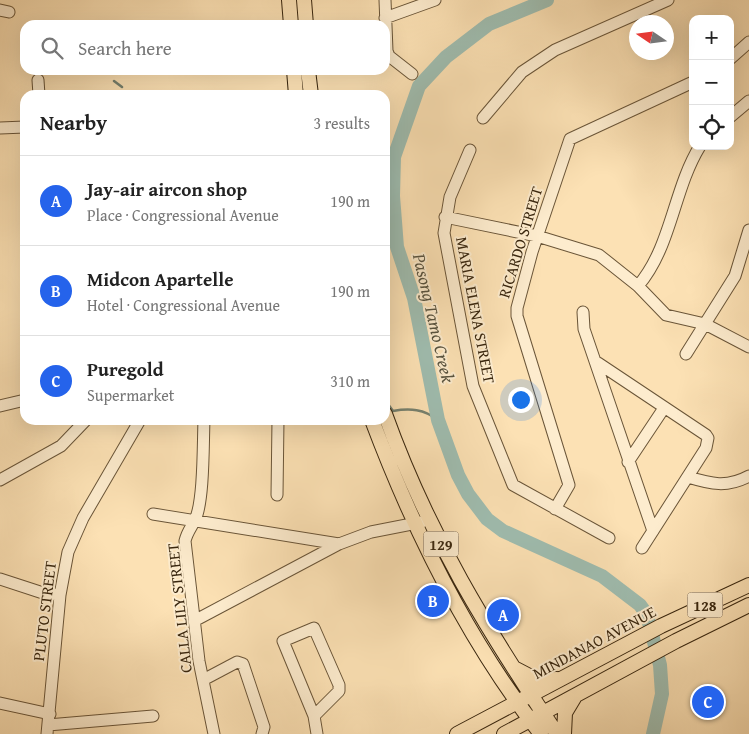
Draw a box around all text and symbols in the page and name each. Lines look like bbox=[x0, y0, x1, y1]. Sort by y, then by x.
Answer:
north arrow bbox=[629, 15, 674, 60]
map controls bbox=[689, 15, 734, 150]
button: + bbox=[689, 15, 734, 60]
search box bbox=[20, 20, 390, 75]
icon: search bbox=[38, 34, 66, 62]
text: Search here bbox=[78, 34, 172, 62]
button: − bbox=[689, 60, 734, 105]
button: locate bbox=[689, 105, 734, 150]
text: Nearby bbox=[40, 107, 107, 138]
text: 3 results bbox=[313, 111, 370, 135]
text: Jay-air aircon shop bbox=[87, 175, 247, 203]
street label: RICARDO STREET bbox=[492, 183, 548, 301]
text: A bbox=[51, 189, 61, 213]
text: 190 m bbox=[330, 189, 370, 213]
text: Place · Congressional Avenue bbox=[87, 203, 279, 227]
street label: MARIA ELENA STREET bbox=[450, 235, 502, 385]
water label: Pasong Tamo Creek bbox=[406, 250, 462, 386]
text: Midcon Apartelle bbox=[87, 265, 233, 293]
text: B bbox=[51, 279, 61, 303]
text: 190 m bbox=[330, 279, 370, 303]
text: Hotel · Congressional Avenue bbox=[87, 293, 280, 317]
text: Puregold bbox=[87, 355, 164, 383]
text: C bbox=[51, 369, 61, 393]
text: 310 m bbox=[330, 369, 370, 393]
text: Supermarket bbox=[87, 383, 174, 407]
your location bbox=[508, 387, 534, 413]
road number: 129 bbox=[424, 532, 458, 556]
street label: CALLA LILY STREET bbox=[160, 542, 198, 674]
street label: PLUTO STREET bbox=[26, 560, 62, 662]
pin: B bbox=[417, 582, 449, 620]
road number: 128 bbox=[688, 592, 722, 618]
pin: A bbox=[487, 596, 519, 634]
street label: MINDANAO AVENUE bbox=[528, 599, 660, 685]
pin: C bbox=[692, 683, 724, 721]

